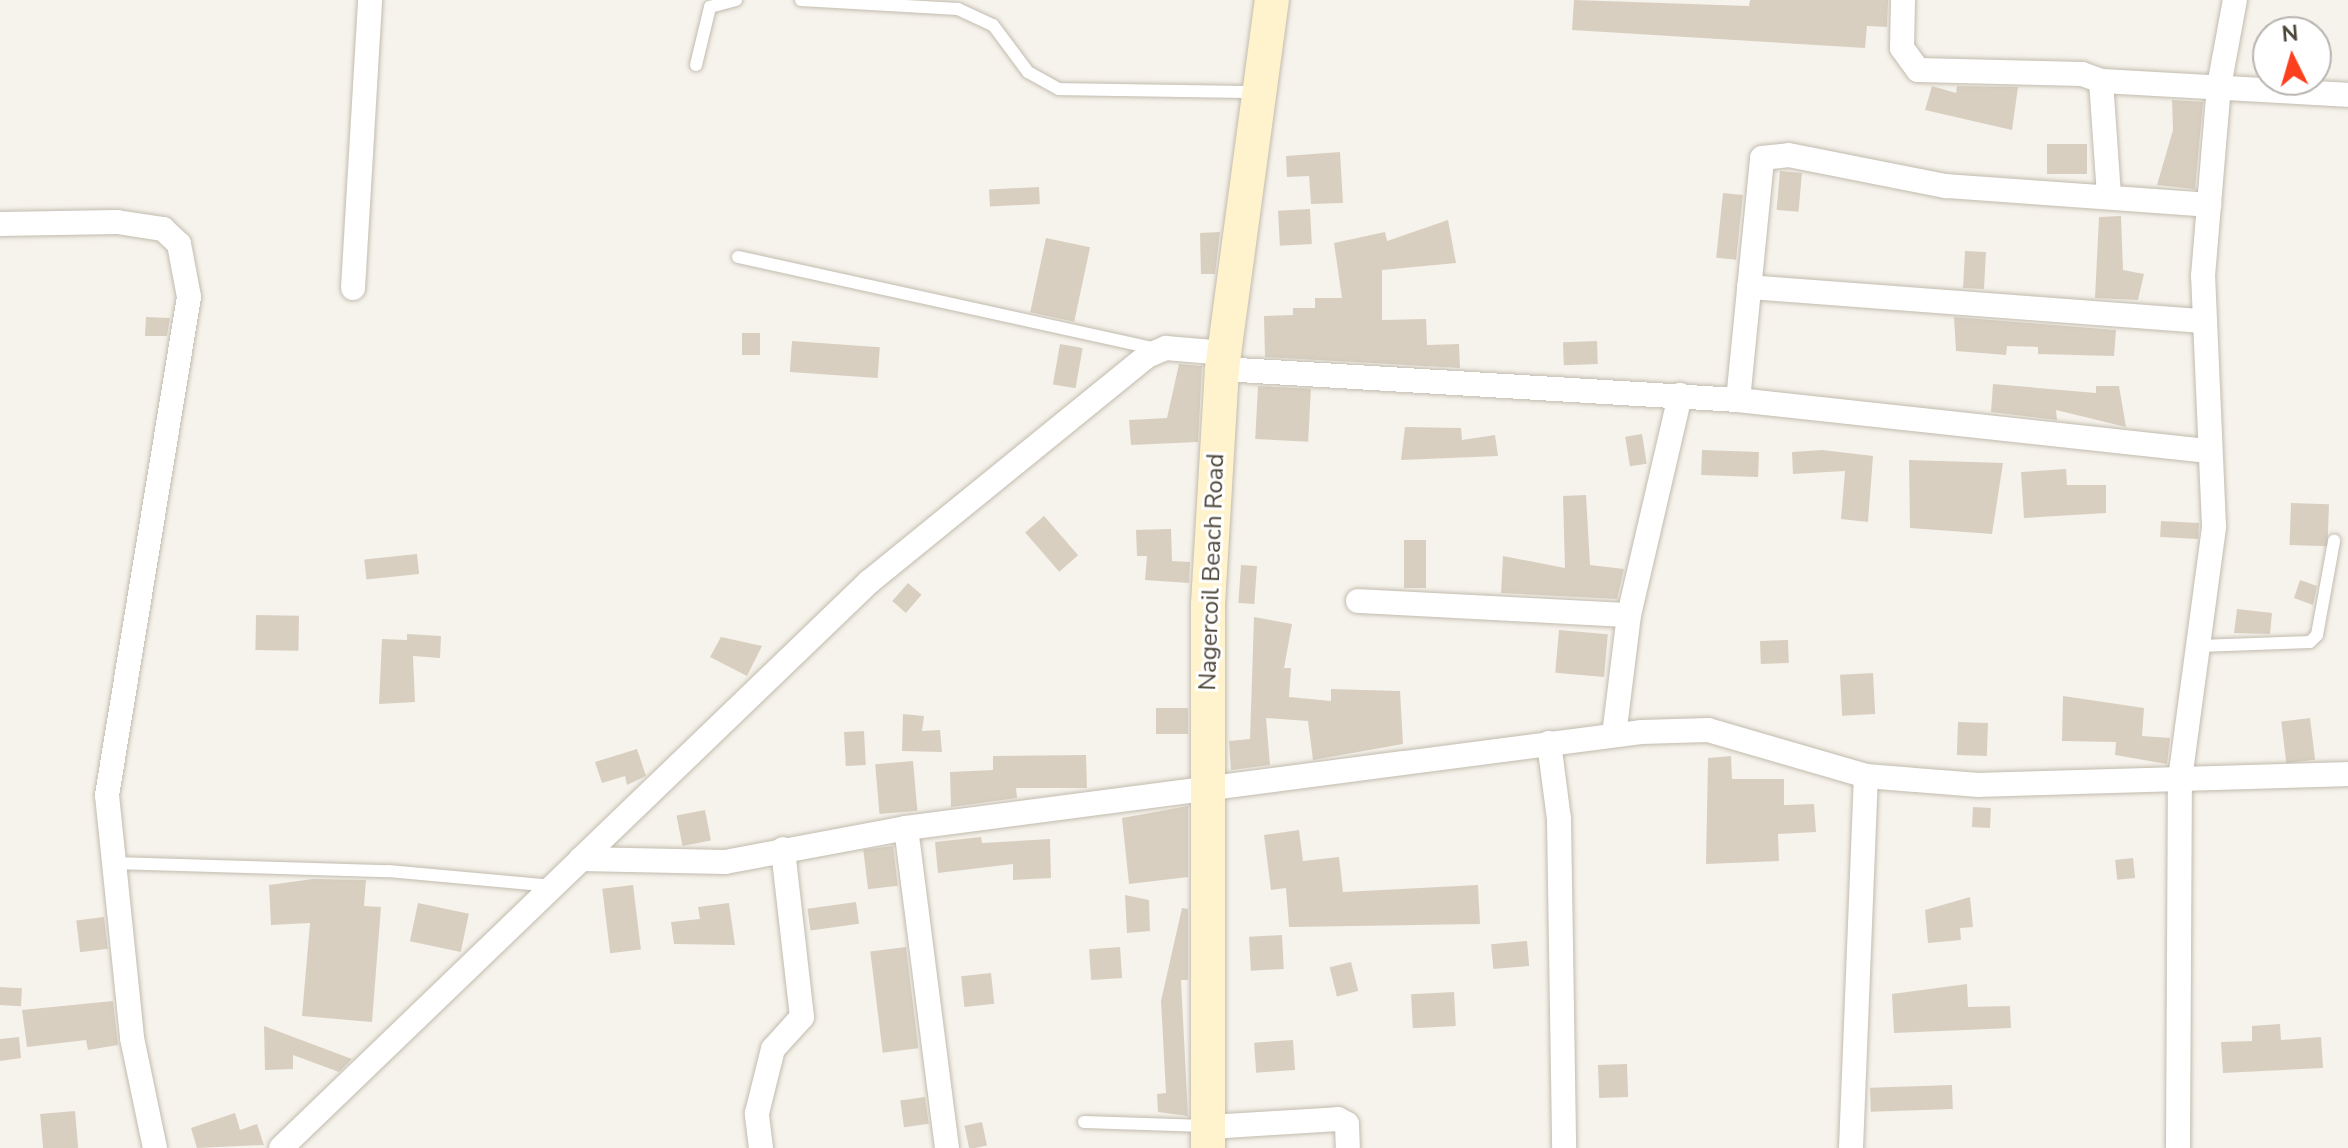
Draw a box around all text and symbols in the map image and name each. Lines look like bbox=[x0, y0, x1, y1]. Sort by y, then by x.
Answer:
north arrow bbox=[2252, 16, 2332, 96]
text: N bbox=[2281, 18, 2300, 50]
street label: Nagercoil Beach Road bbox=[1193, 453, 1231, 691]

